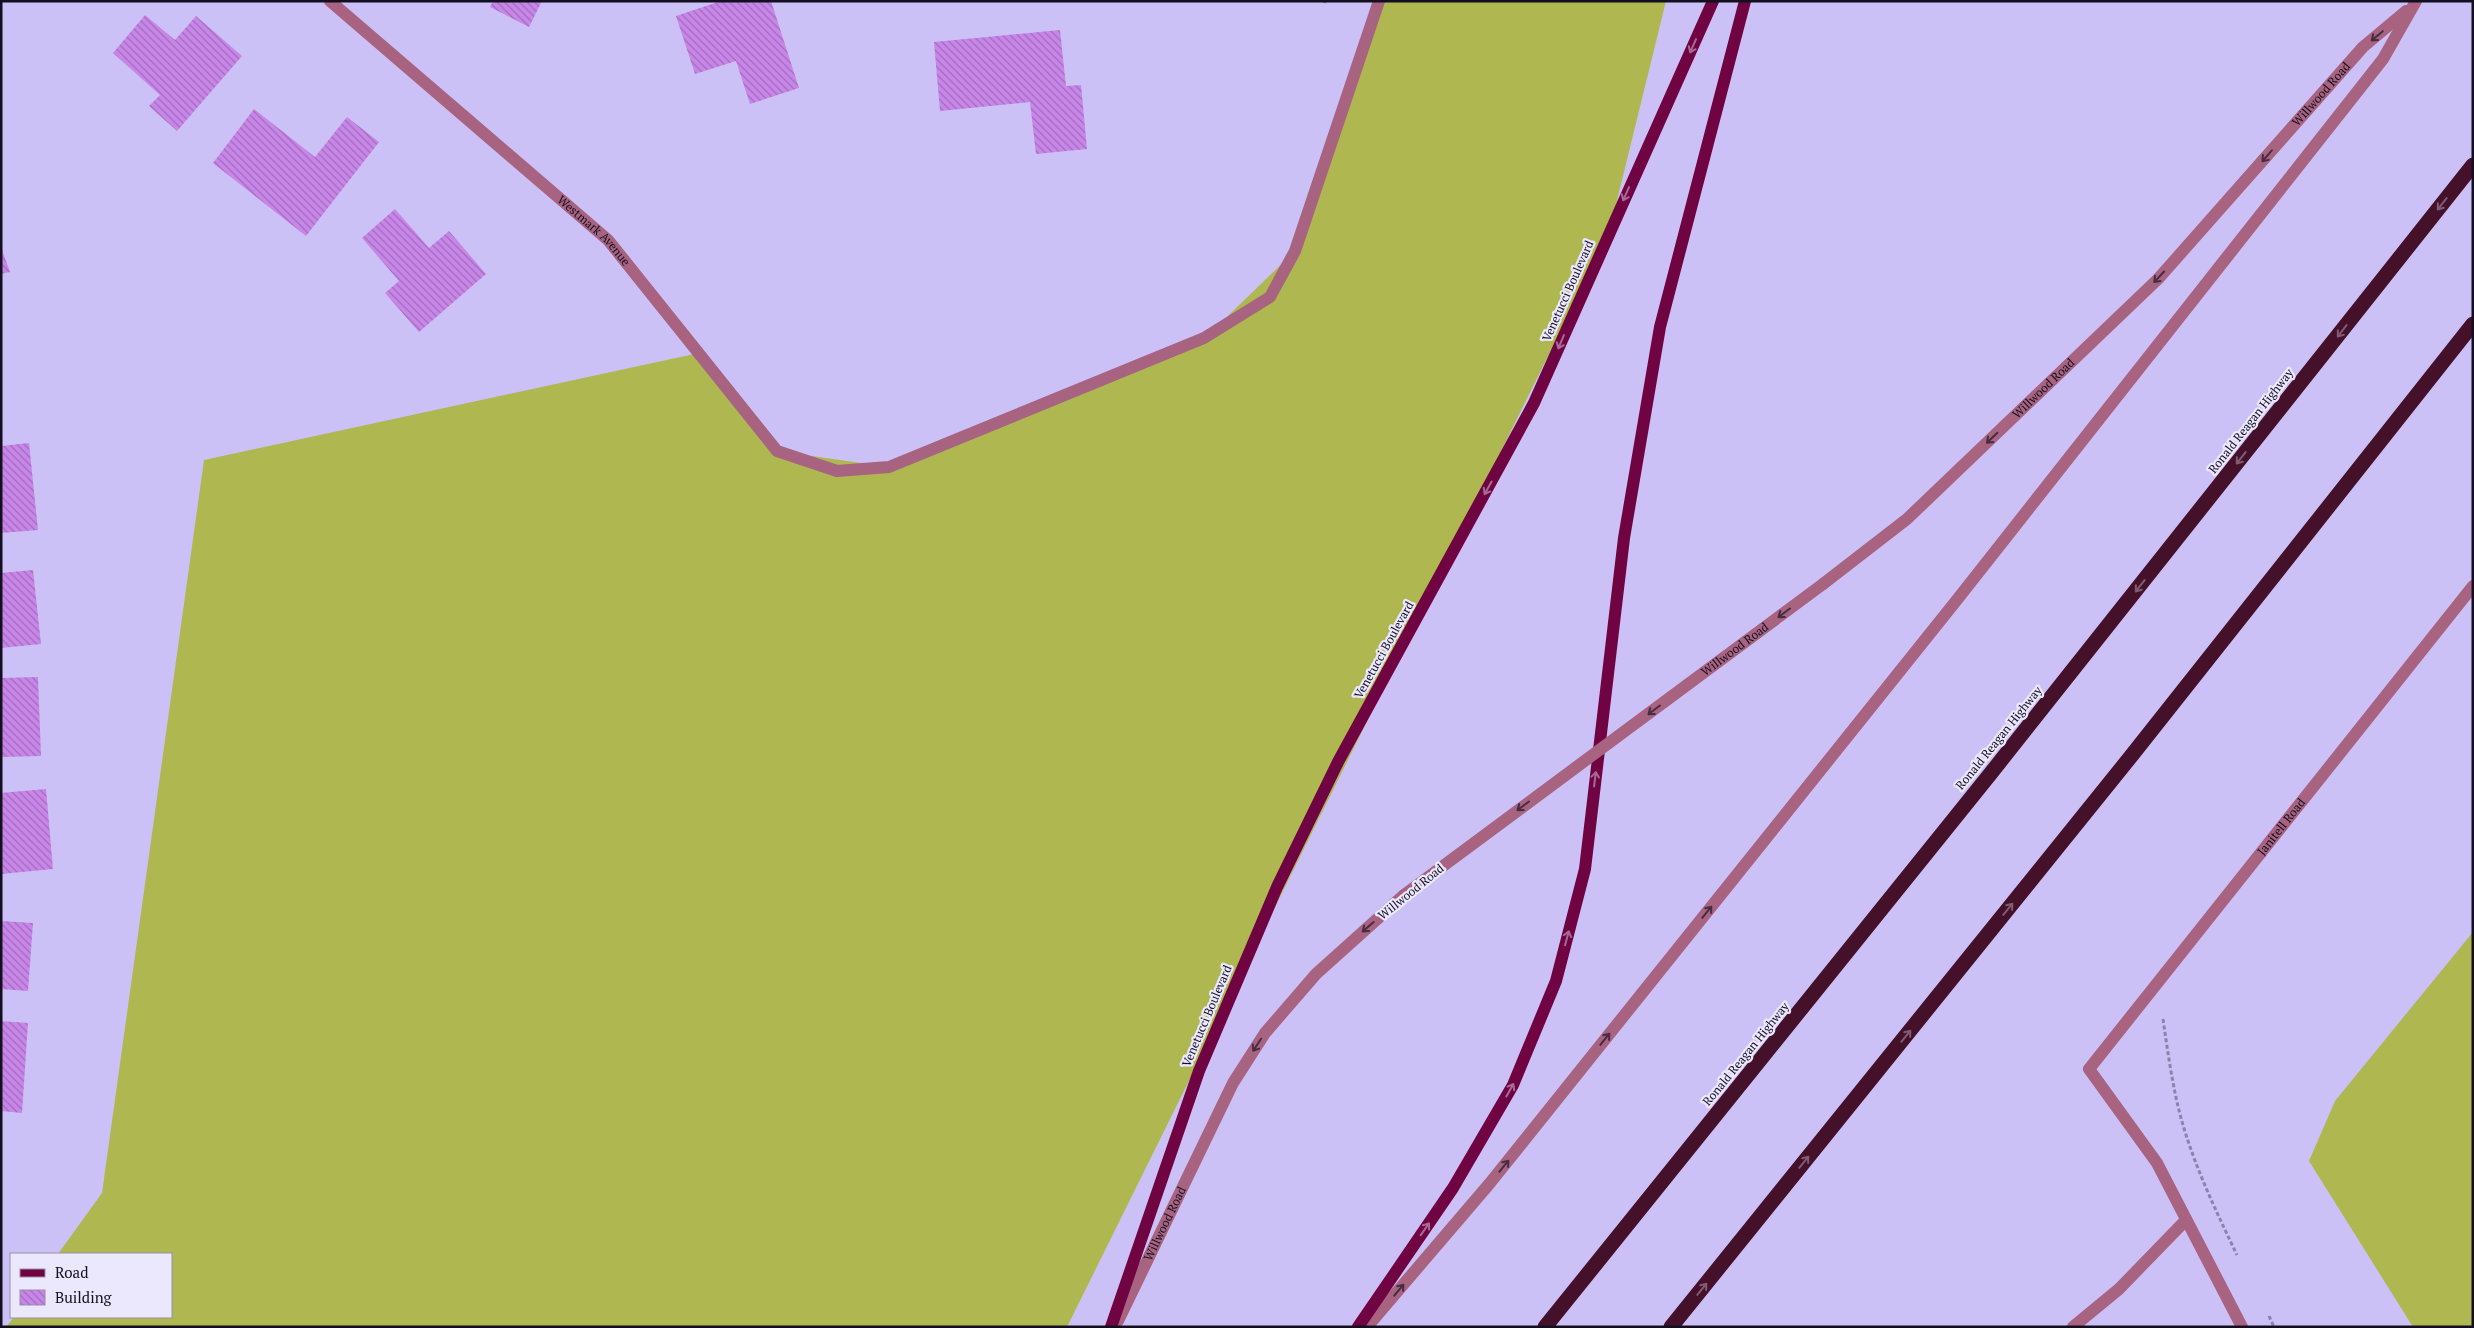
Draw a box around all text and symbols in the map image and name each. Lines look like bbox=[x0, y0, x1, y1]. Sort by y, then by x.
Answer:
one-way arrow bbox=[2370, 30, 2383, 41]
one-way arrow bbox=[1688, 38, 1698, 53]
street label: Willwood Road bbox=[2289, 59, 2353, 129]
one-way arrow bbox=[2261, 149, 2273, 162]
one-way arrow bbox=[1621, 186, 1631, 201]
street label: Westmark Avenue bbox=[555, 192, 634, 269]
one-way arrow bbox=[2437, 197, 2448, 210]
street label: Venetucci Boulevard bbox=[1539, 238, 1597, 344]
one-way arrow bbox=[2153, 271, 2165, 284]
one-way arrow bbox=[2336, 324, 2347, 337]
one-way arrow bbox=[1555, 334, 1565, 349]
street label: Willwood Road bbox=[2009, 355, 2078, 421]
street label: Ronald Reagan Highway bbox=[2205, 365, 2297, 476]
one-way arrow bbox=[1985, 432, 1998, 444]
one-way arrow bbox=[2235, 451, 2246, 464]
one-way arrow bbox=[1483, 480, 1493, 495]
one-way arrow bbox=[2134, 579, 2145, 592]
street label: Venetucci Boulevard bbox=[1351, 598, 1417, 701]
one-way arrow bbox=[1777, 608, 1791, 618]
street label: Willwood Road bbox=[1698, 619, 1772, 679]
street label: Ronald Reagan Highway bbox=[1952, 682, 2046, 793]
one-way arrow bbox=[1648, 704, 1661, 715]
one-way arrow bbox=[1591, 771, 1601, 787]
street label: Janitell Road bbox=[2254, 795, 2308, 858]
one-way arrow bbox=[1517, 801, 1530, 812]
street label: Willwood Road bbox=[1375, 860, 1447, 923]
one-way arrow bbox=[2002, 903, 2013, 916]
one-way arrow bbox=[1701, 906, 1712, 919]
one-way arrow bbox=[1361, 921, 1374, 933]
one-way arrow bbox=[1563, 931, 1572, 947]
street label: Venetucci Boulevard bbox=[1178, 962, 1235, 1069]
street label: Ronald Reagan Highway bbox=[1699, 998, 1793, 1109]
one-way arrow bbox=[1900, 1030, 1911, 1043]
one-way arrow bbox=[1600, 1033, 1611, 1046]
one-way arrow bbox=[1252, 1038, 1262, 1052]
one-way arrow bbox=[1505, 1083, 1515, 1098]
one-way arrow bbox=[1799, 1156, 1810, 1169]
one-way arrow bbox=[1498, 1159, 1509, 1172]
street label: Willwood Road bbox=[1140, 1184, 1189, 1263]
one-way arrow bbox=[1420, 1222, 1430, 1236]
legend bbox=[10, 1253, 172, 1318]
text: Road bbox=[55, 1262, 88, 1282]
one-way arrow bbox=[1393, 1283, 1404, 1296]
one-way arrow bbox=[1697, 1283, 1708, 1296]
text: Building bbox=[55, 1287, 113, 1307]

